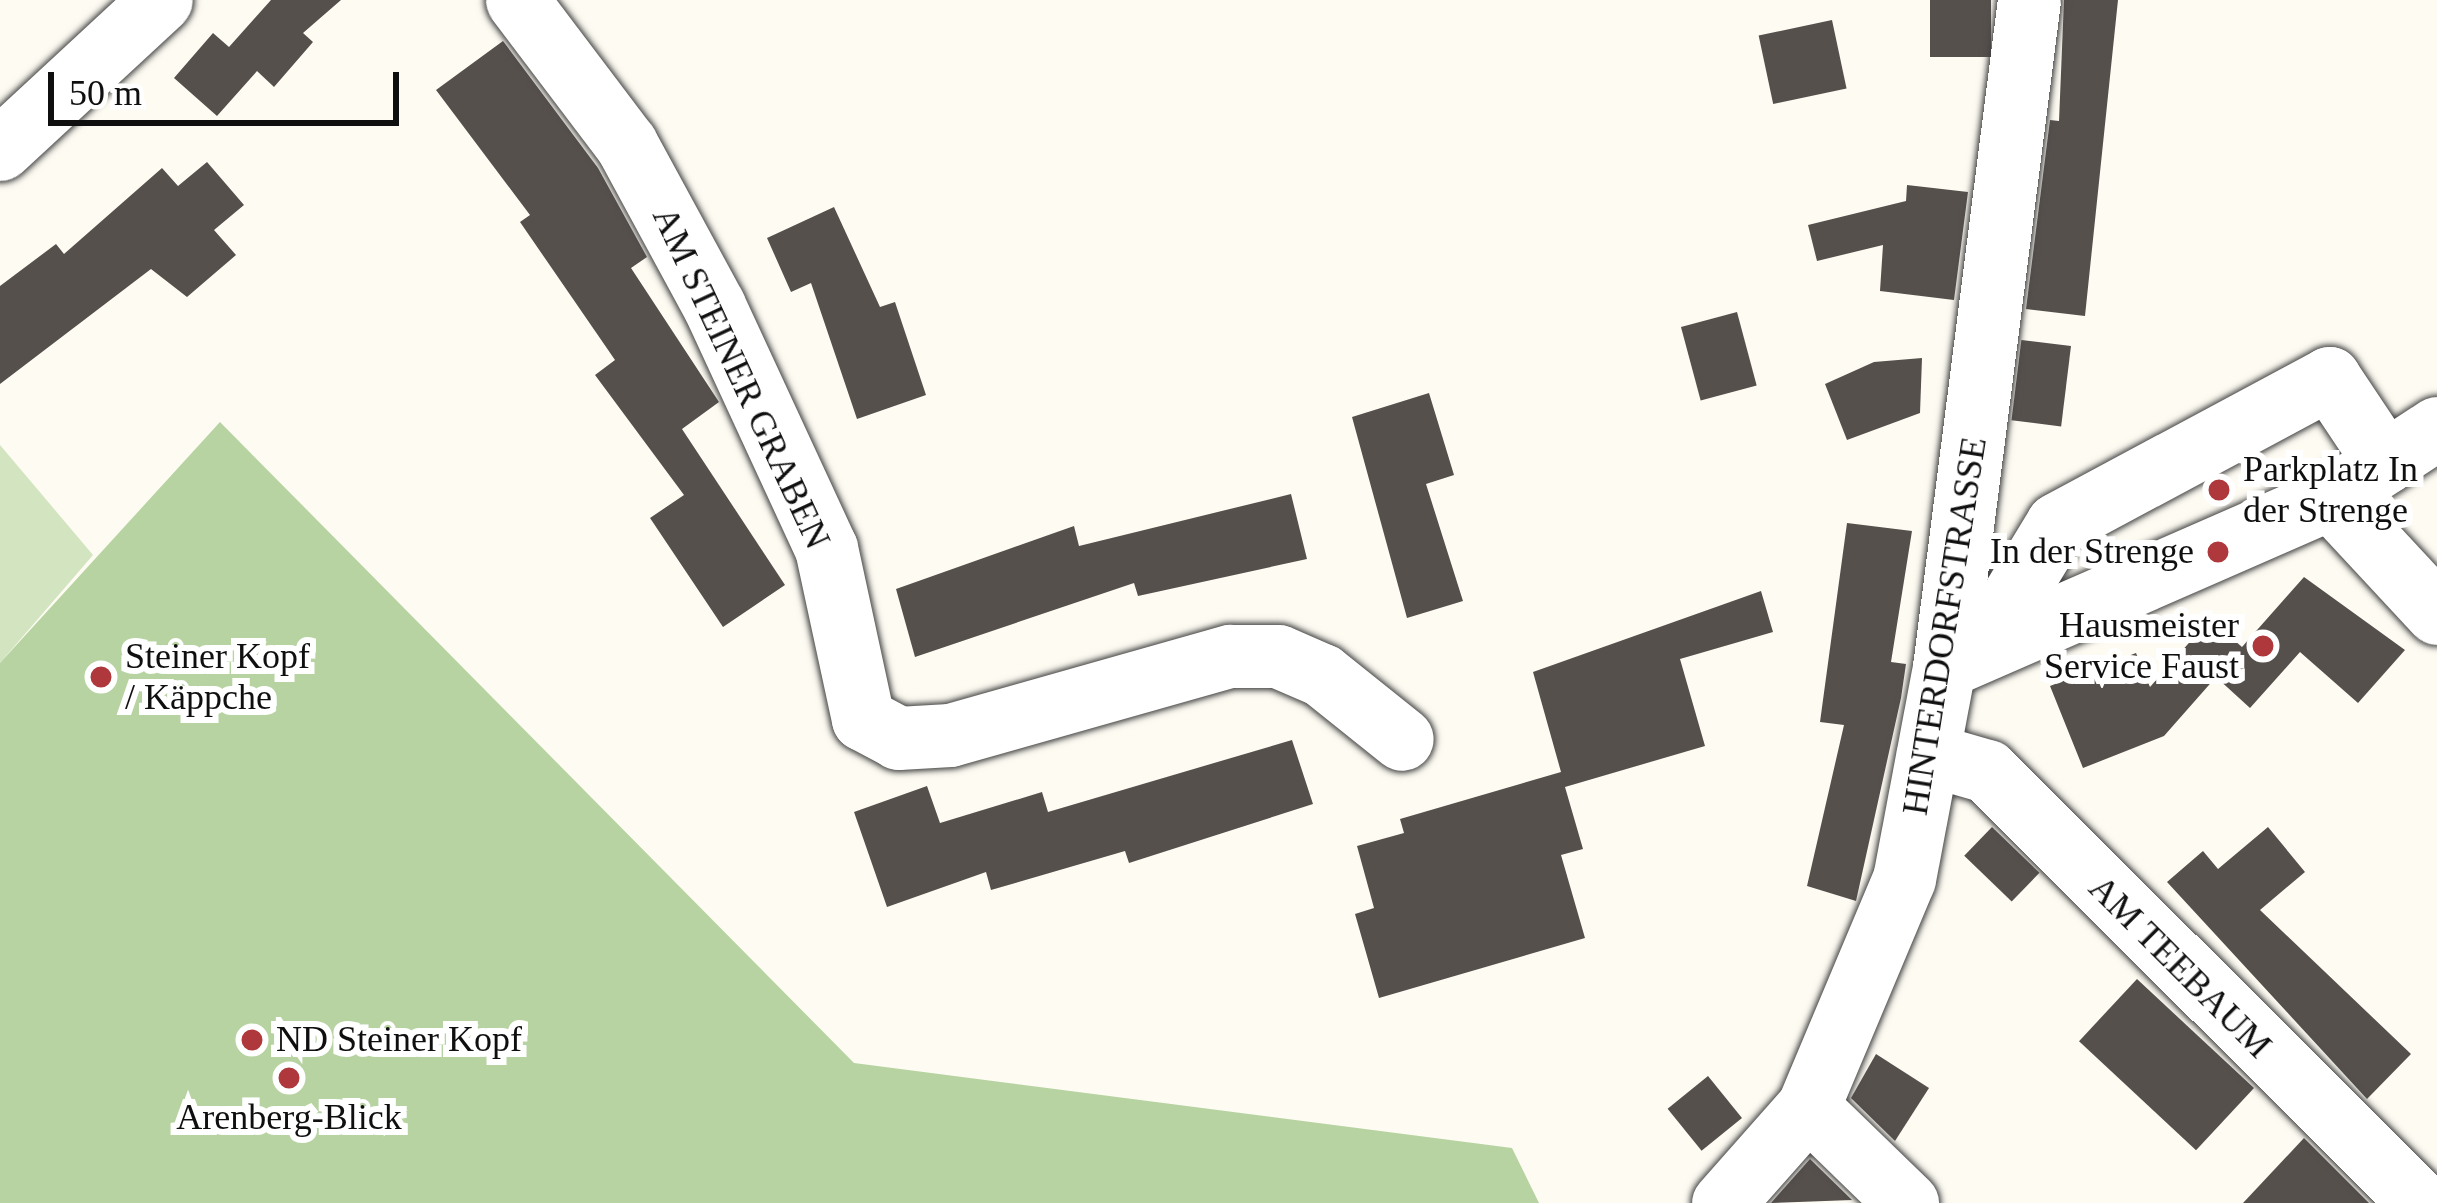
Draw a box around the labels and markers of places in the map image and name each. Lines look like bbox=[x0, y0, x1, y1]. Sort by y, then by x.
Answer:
place label: Parkplatz In der Strenge bbox=[2243, 447, 2418, 532]
marker: Parkplatz In der Strenge bbox=[2206, 477, 2232, 503]
place label: In der Strenge bbox=[1990, 530, 2194, 574]
marker: In der Strenge bbox=[2205, 539, 2231, 565]
place label: Hausmeister Service Faust bbox=[2044, 603, 2239, 688]
marker: Hausmeister Service Faust bbox=[2250, 633, 2276, 659]
place label: Steiner Kopf / Käppche bbox=[125, 634, 310, 719]
marker: Steiner Kopf / Käppche bbox=[88, 664, 114, 690]
place label: ND Steiner Kopf bbox=[276, 1018, 522, 1062]
marker: ND Steiner Kopf bbox=[239, 1027, 265, 1053]
marker: Arenberg-Blick bbox=[276, 1065, 302, 1091]
place label: Arenberg-Blick bbox=[176, 1096, 402, 1140]

